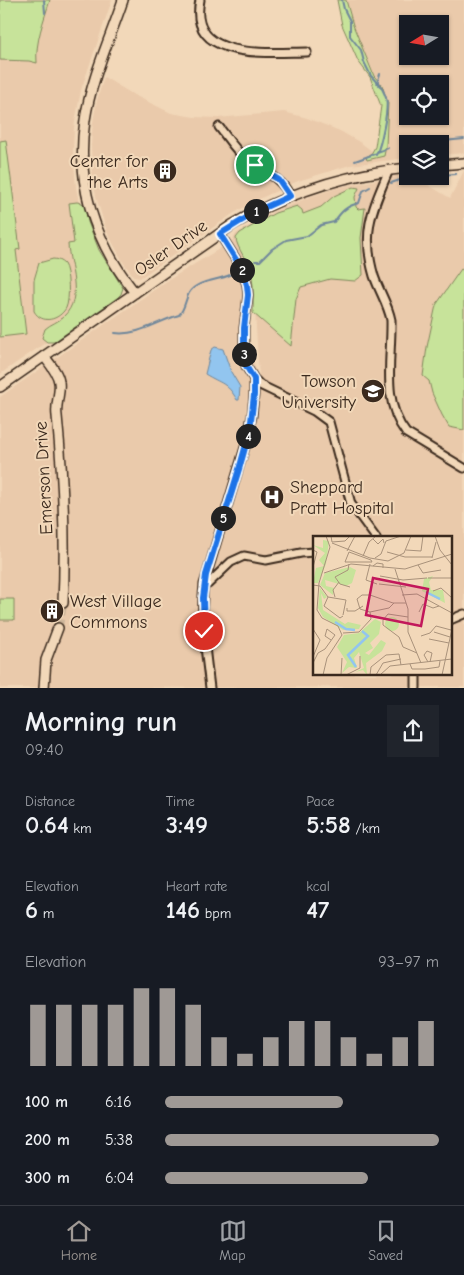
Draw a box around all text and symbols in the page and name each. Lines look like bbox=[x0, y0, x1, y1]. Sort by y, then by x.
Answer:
north arrow bbox=[399, 15, 449, 65]
map controls bbox=[399, 15, 449, 185]
button: locate bbox=[399, 75, 449, 125]
button: layers bbox=[399, 135, 449, 185]
pin bbox=[234, 144, 276, 186]
place label: Center for the Arts bbox=[70, 151, 149, 193]
icon: arrive bbox=[241, 151, 269, 179]
building icon: Center for the Arts bbox=[152, 158, 178, 184]
pin: 1 bbox=[244, 198, 268, 224]
text: 1 bbox=[254, 203, 259, 220]
street label: Osler Drive bbox=[131, 215, 211, 281]
pin: 2 bbox=[230, 258, 254, 282]
text: 2 bbox=[239, 262, 246, 279]
pin: 3 bbox=[232, 342, 256, 366]
text: 3 bbox=[241, 346, 248, 363]
place label: Towson University bbox=[281, 371, 357, 413]
school or university icon: Towson University bbox=[360, 378, 386, 404]
street label: Emerson Drive bbox=[31, 421, 57, 535]
pin: 4 bbox=[236, 424, 260, 448]
text: 4 bbox=[245, 428, 252, 445]
place label: Sheppard Pratt Hospital bbox=[290, 477, 394, 519]
hospital icon: Sheppard Pratt Hospital bbox=[259, 484, 285, 510]
pin: 5 bbox=[210, 506, 236, 530]
text: 5 bbox=[220, 510, 227, 527]
inset map bbox=[313, 536, 452, 675]
place label: West Village Commons bbox=[70, 591, 162, 633]
building icon: West Village Commons bbox=[39, 598, 65, 624]
pin bbox=[183, 610, 225, 652]
icon: check bbox=[190, 617, 218, 645]
button: share bbox=[387, 705, 439, 757]
text: Morning run bbox=[25, 706, 177, 738]
text: 09:40 bbox=[25, 741, 64, 759]
text: Distance bbox=[25, 793, 75, 810]
text: Time bbox=[166, 793, 195, 810]
text: Pace bbox=[306, 793, 335, 810]
text: 0.64 bbox=[25, 810, 69, 839]
text: 3:49 bbox=[166, 810, 208, 839]
text: 5:58 bbox=[306, 810, 351, 839]
text: km bbox=[69, 820, 92, 837]
text: /km bbox=[351, 820, 380, 837]
text: Elevation bbox=[25, 878, 79, 895]
text: Heart rate bbox=[166, 878, 227, 895]
text: kcal bbox=[306, 878, 330, 895]
text: 6 bbox=[25, 895, 38, 924]
text: 146 bbox=[166, 895, 200, 924]
text: 47 bbox=[306, 895, 329, 924]
text: m bbox=[38, 905, 54, 922]
text: bpm bbox=[200, 905, 231, 922]
text: Elevation bbox=[25, 953, 86, 971]
text: 93–97 m bbox=[378, 953, 439, 971]
text: 100 m bbox=[25, 1093, 68, 1111]
text: 6:16 bbox=[105, 1093, 132, 1111]
text: 200 m bbox=[25, 1131, 70, 1149]
text: 5:38 bbox=[105, 1131, 133, 1149]
text: 300 m bbox=[25, 1169, 70, 1187]
text: 6:04 bbox=[105, 1169, 134, 1187]
tab: Home bbox=[61, 1217, 97, 1264]
tab: Map bbox=[219, 1217, 247, 1264]
tab: Saved bbox=[368, 1217, 403, 1264]

